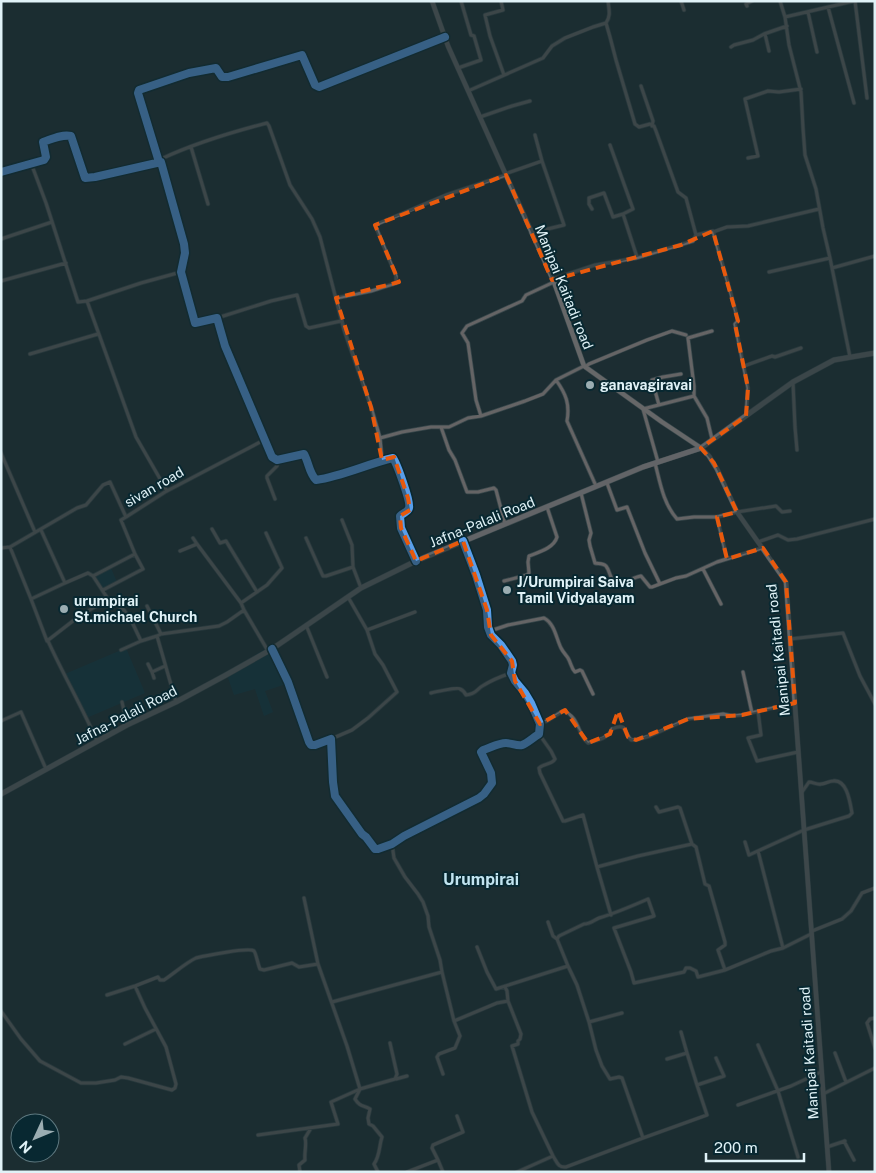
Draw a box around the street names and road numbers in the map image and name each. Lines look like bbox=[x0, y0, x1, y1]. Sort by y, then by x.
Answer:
street label: Manipai Kaitadi road bbox=[532, 222, 596, 352]
street label: sivan road bbox=[121, 464, 187, 510]
street label: Jafna-Palali Road bbox=[427, 494, 537, 550]
street label: Manipai Kaitadi road bbox=[763, 583, 793, 717]
street label: Jafna-Palali Road bbox=[72, 682, 180, 748]
street label: Manipai Kaitadi road bbox=[796, 986, 822, 1120]

